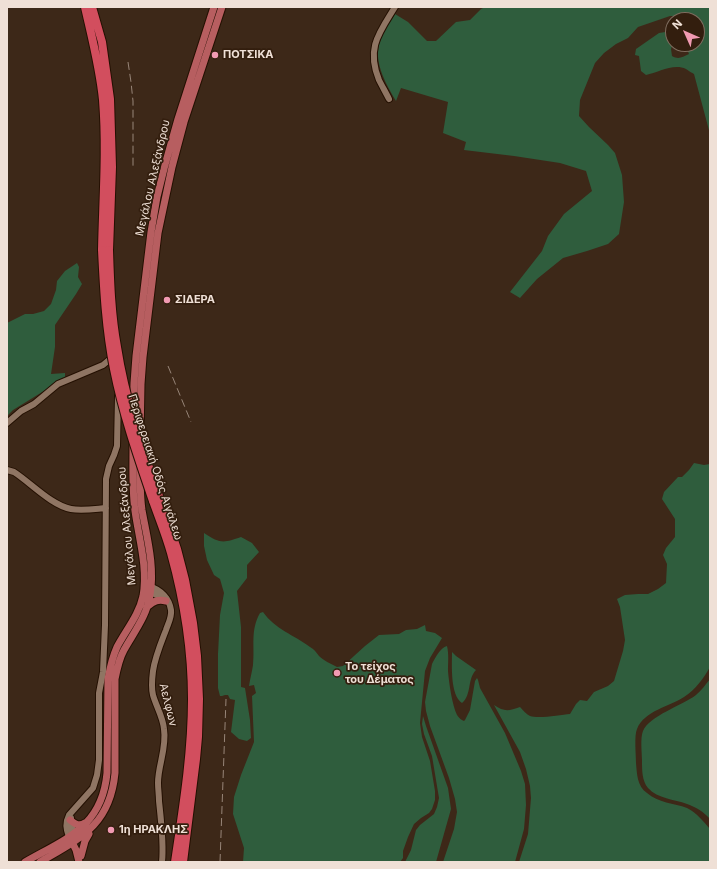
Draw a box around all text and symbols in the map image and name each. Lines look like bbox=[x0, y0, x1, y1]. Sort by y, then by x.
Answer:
north arrow bbox=[665, 12, 705, 52]
text: N bbox=[669, 16, 685, 32]
place label: ΠΟΤΣΙΚΑ bbox=[223, 48, 274, 62]
marker: ΠΟΤΣΙΚΑ bbox=[210, 50, 220, 60]
street label: Μεγάλου Αλεξάνδρου bbox=[133, 119, 173, 237]
place label: ΣΙΔΕΡΑ bbox=[175, 293, 215, 307]
marker: ΣΙΔΕΡΑ bbox=[162, 295, 172, 305]
street label: Περιφερειακή Οδός Αιγάλεω bbox=[125, 392, 185, 542]
street label: Μεγάλου Αλεξάνδρου bbox=[115, 466, 139, 586]
place label: Το τείχος του Δέματος bbox=[345, 660, 414, 686]
marker: Το τείχος του Δέματος bbox=[332, 668, 342, 678]
street label: Αελφων bbox=[156, 682, 180, 728]
place label: 1η ΗΡΑΚΛΗΣ bbox=[119, 823, 188, 837]
marker: 1η ΗΡΑΚΛΗΣ bbox=[106, 825, 116, 835]

